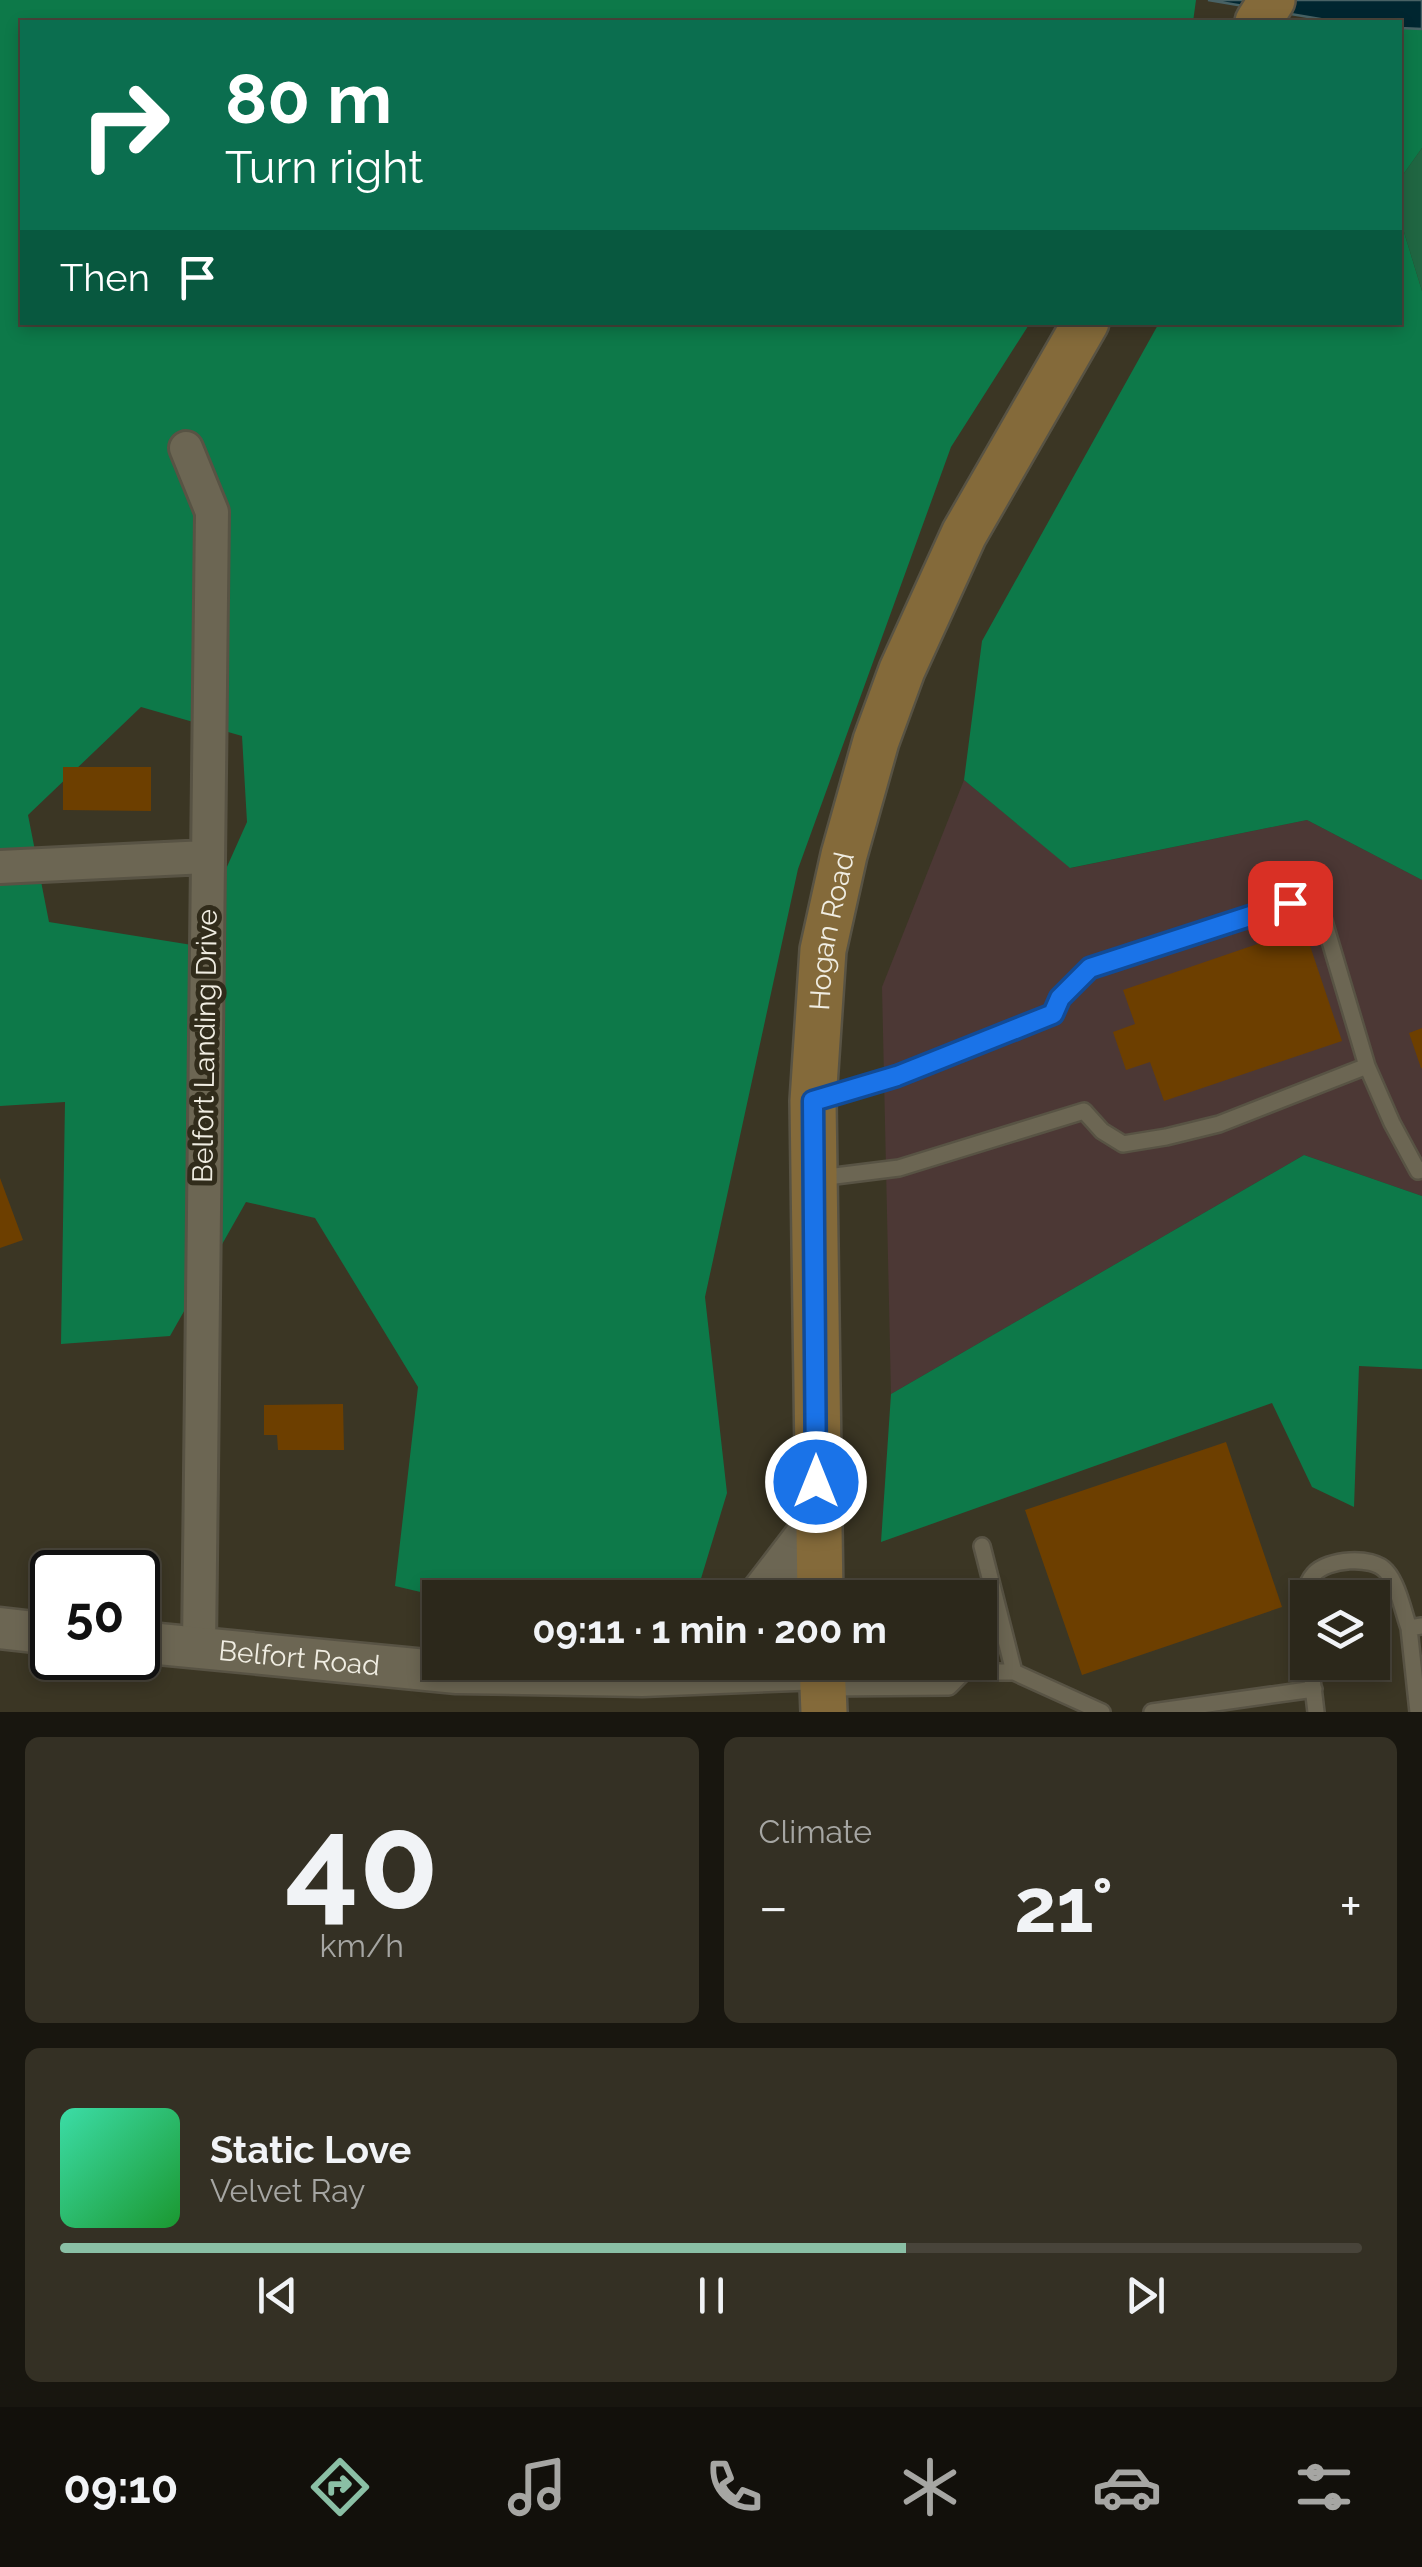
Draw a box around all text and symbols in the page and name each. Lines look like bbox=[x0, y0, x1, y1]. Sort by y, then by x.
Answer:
text: 80 m bbox=[225, 57, 392, 139]
icon: right bbox=[60, 60, 190, 190]
text: Turn right bbox=[225, 141, 423, 194]
icon: arrive bbox=[170, 250, 225, 305]
text: Then bbox=[60, 255, 150, 300]
street label: Hogan Road bbox=[803, 849, 861, 1012]
pin bbox=[1248, 861, 1333, 946]
icon: arrive bbox=[1263, 876, 1318, 931]
street label: Belfort Landing Drive bbox=[186, 909, 224, 1183]
position arrow bbox=[764, 1430, 868, 1534]
speed limit sign: 50 bbox=[30, 1550, 160, 1680]
map controls bbox=[1290, 1580, 1390, 1680]
button: layers bbox=[1290, 1580, 1390, 1680]
text: 09:11 · 1 min · 200 m bbox=[532, 1607, 887, 1652]
street label: Belfort Road bbox=[217, 1633, 381, 1682]
text: 40 bbox=[285, 1786, 439, 1938]
text: Climate bbox=[759, 1813, 872, 1850]
text: 21° bbox=[1014, 1861, 1113, 1950]
text: − bbox=[759, 1874, 788, 1939]
text: + bbox=[1339, 1874, 1362, 1939]
text: km/h bbox=[320, 1927, 404, 1964]
text: Static Love bbox=[210, 2127, 411, 2172]
text: Velvet Ray bbox=[210, 2172, 365, 2209]
icon: previous bbox=[250, 2268, 305, 2323]
icon: pause bbox=[684, 2268, 739, 2323]
icon: next bbox=[1118, 2268, 1173, 2323]
icon: directions bbox=[305, 2452, 375, 2522]
icon: music bbox=[502, 2452, 572, 2522]
icon: phone bbox=[699, 2452, 769, 2522]
icon: climate bbox=[895, 2452, 965, 2522]
icon: car bbox=[1092, 2452, 1162, 2522]
icon: filters bbox=[1289, 2452, 1359, 2522]
text: 09:10 bbox=[63, 2461, 178, 2514]

